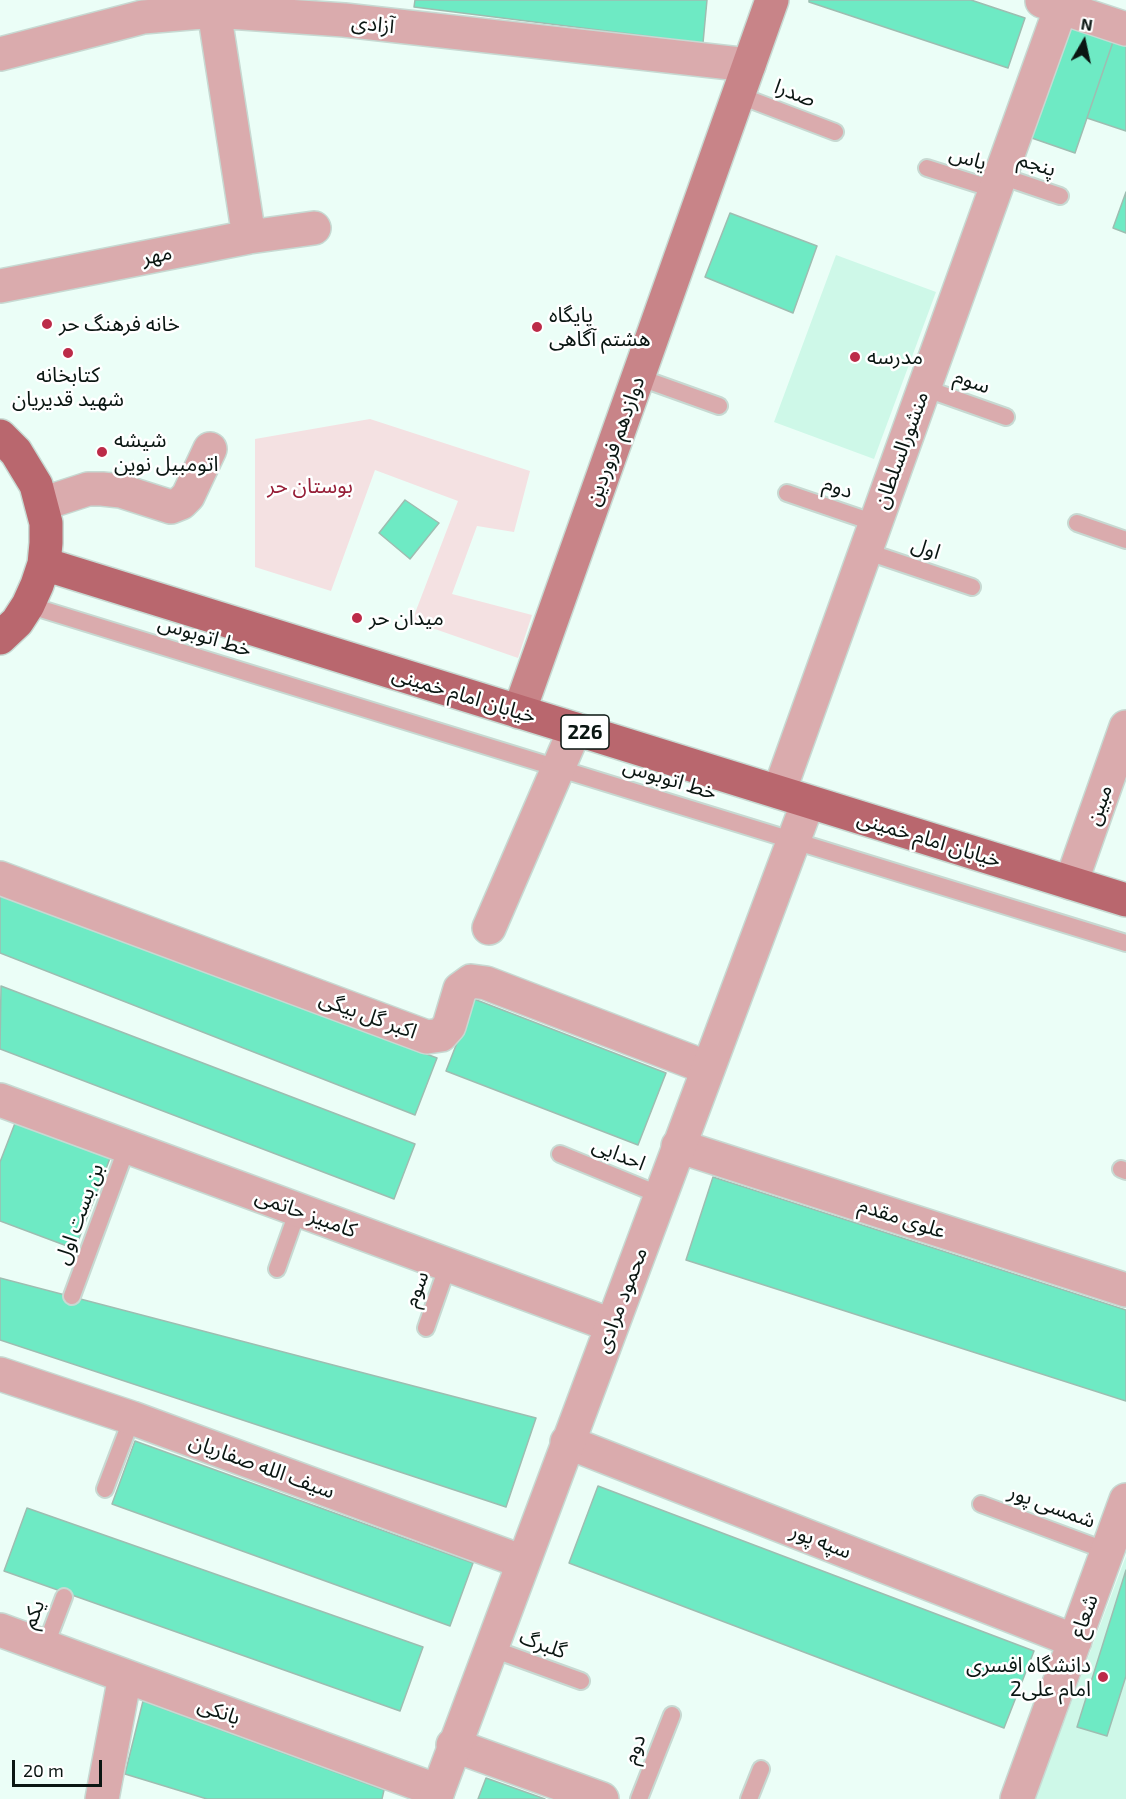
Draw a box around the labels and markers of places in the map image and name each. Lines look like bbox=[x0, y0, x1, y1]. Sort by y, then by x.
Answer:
place label: پایگاه هشتم آگاهی bbox=[549, 302, 650, 352]
place label: خانه فرهنگ حر bbox=[59, 311, 180, 337]
marker: خانه فرهنگ حر bbox=[40, 317, 54, 331]
marker: پایگاه هشتم آگاهی bbox=[530, 320, 544, 334]
place label: مدرسه bbox=[867, 344, 923, 370]
marker: کتابخانه شهید قدیریان bbox=[61, 346, 75, 360]
marker: مدرسه bbox=[848, 350, 862, 364]
place label: کتابخانه شهید قدیریان bbox=[12, 362, 124, 412]
place label: شیشه اتومبیل نوین bbox=[114, 427, 218, 477]
marker: شیشه اتومبیل نوین bbox=[95, 445, 109, 459]
place label: میدان حر bbox=[369, 605, 444, 631]
marker: میدان حر bbox=[350, 611, 364, 625]
place label: دانشگاه افسری امام علی2 bbox=[966, 1652, 1091, 1702]
marker: دانشگاه افسری امام علی2 bbox=[1096, 1670, 1110, 1684]

